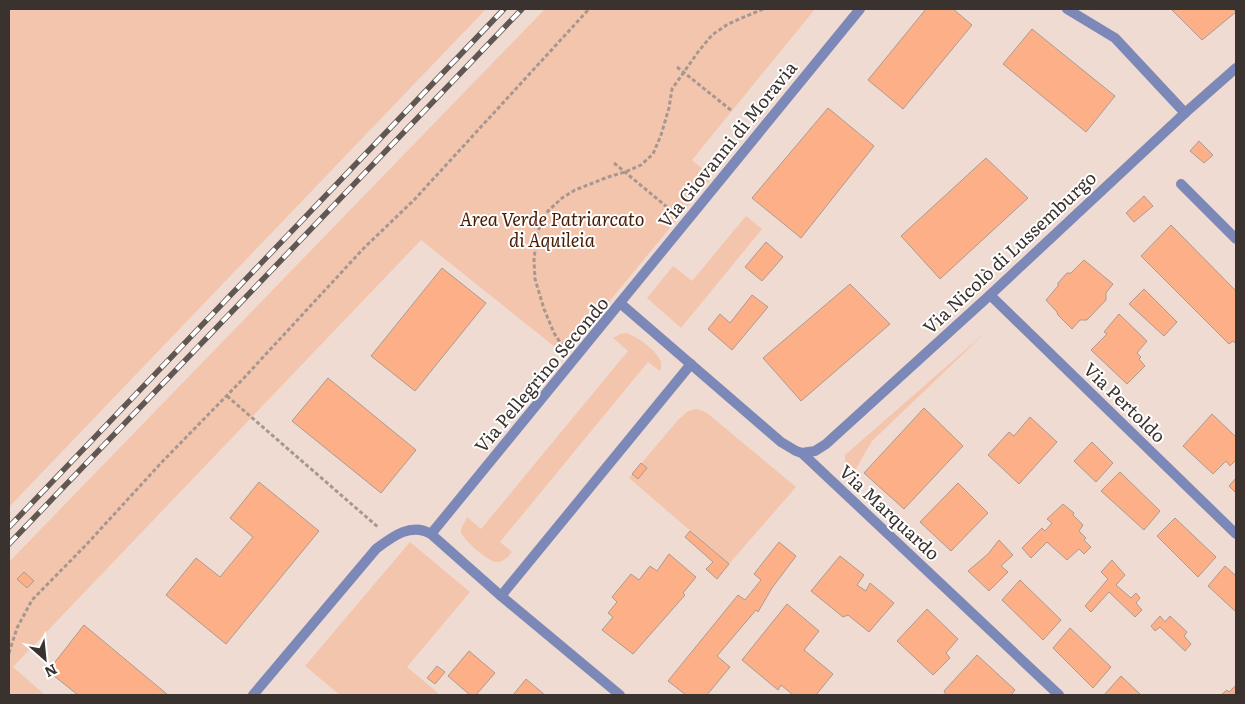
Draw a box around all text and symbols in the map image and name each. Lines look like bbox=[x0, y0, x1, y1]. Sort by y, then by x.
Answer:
street label: Via Giovanni di Moravia bbox=[651, 55, 803, 233]
street label: Via Nicolò di Lussemburgo bbox=[916, 164, 1102, 340]
park label: Area Verde Patriarcato di Aquileia bbox=[460, 205, 644, 253]
street label: Via Pellegrino Secondo bbox=[467, 290, 614, 458]
street label: Via Pertoldo bbox=[1078, 356, 1172, 448]
street label: Via Marquardo bbox=[834, 458, 946, 566]
north arrow bbox=[20, 634, 70, 684]
text: N bbox=[41, 660, 61, 683]

